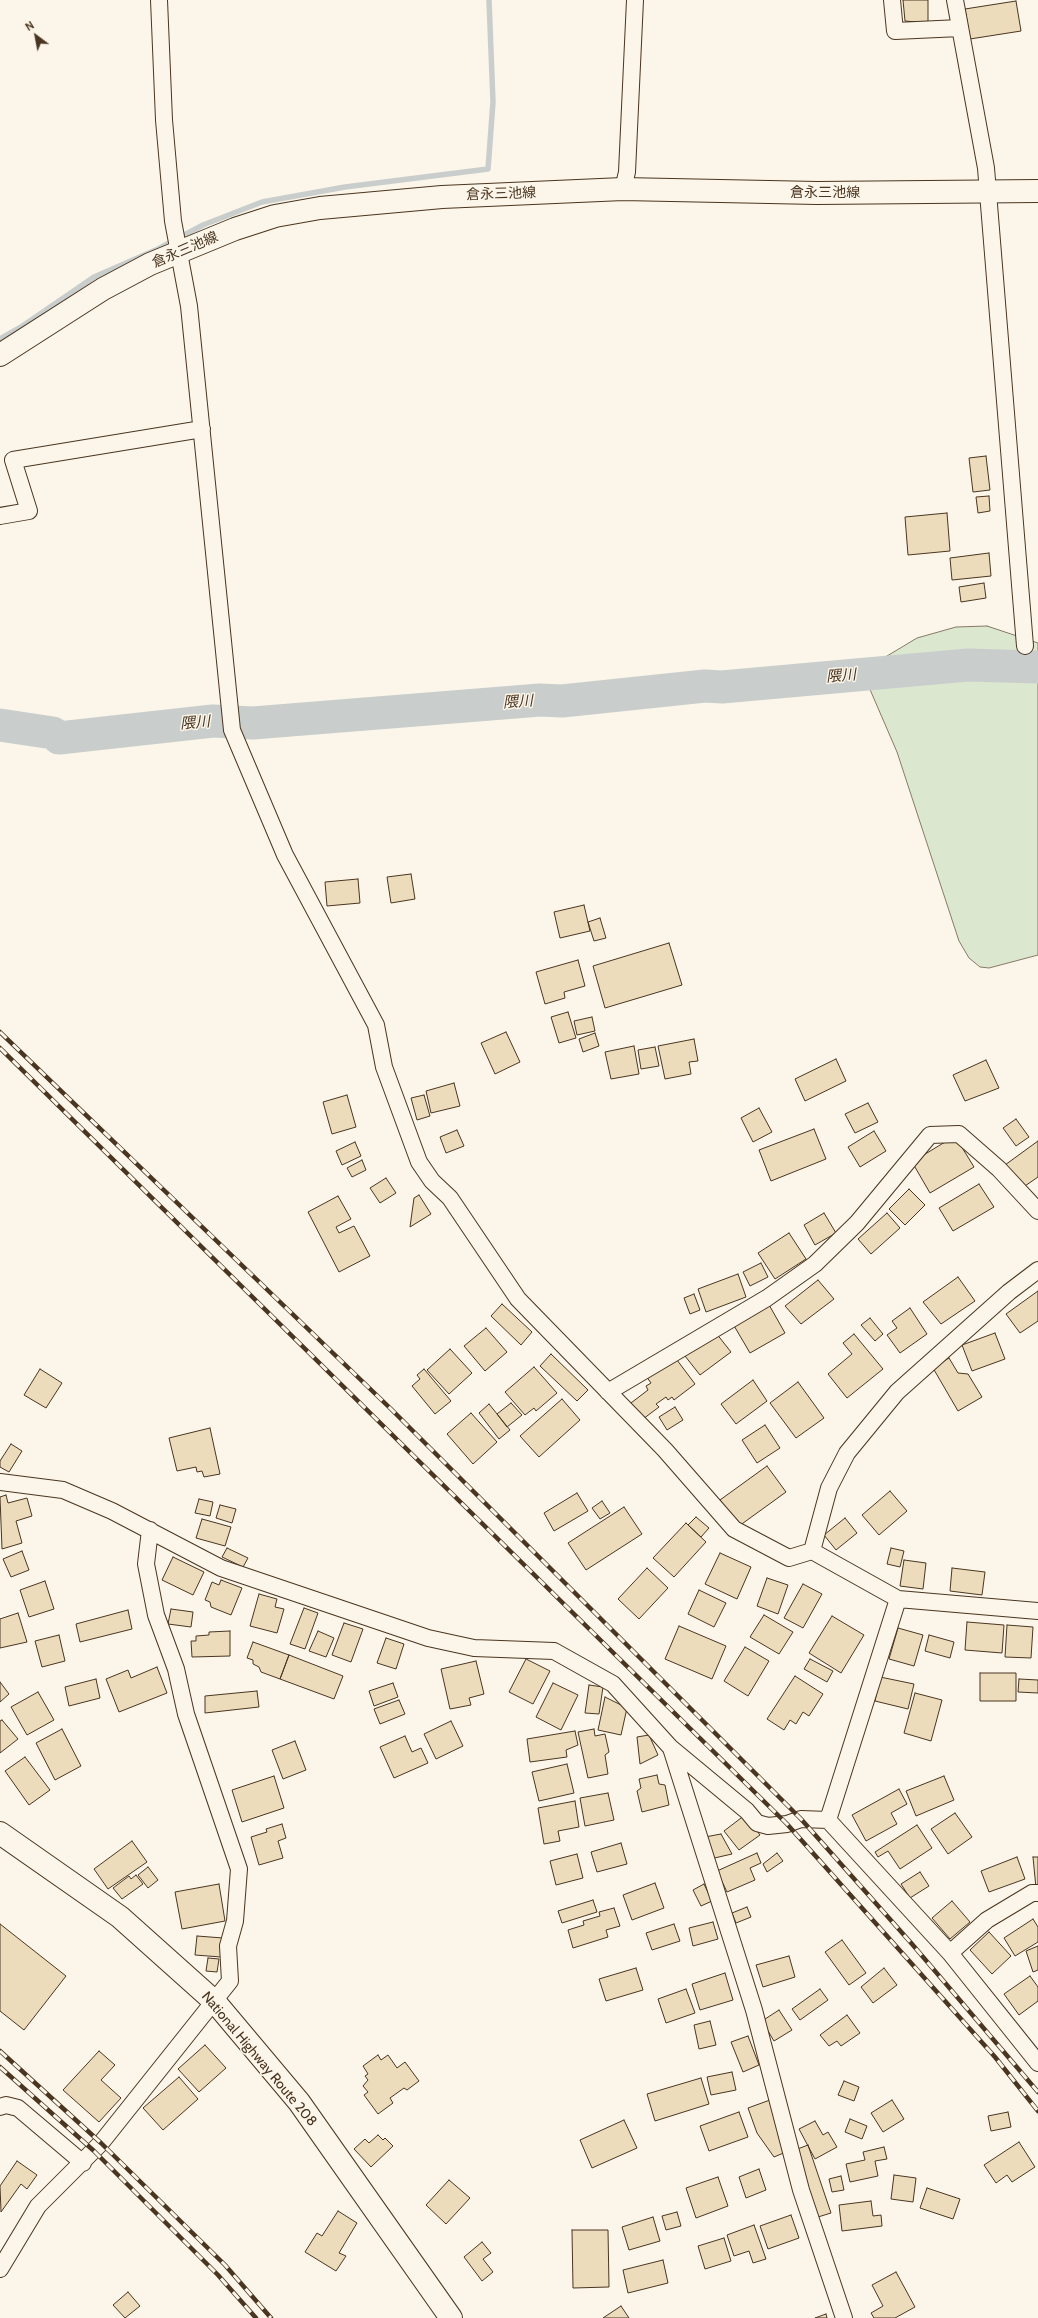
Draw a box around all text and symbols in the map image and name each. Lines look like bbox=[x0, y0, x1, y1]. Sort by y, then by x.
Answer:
north arrow bbox=[16, 16, 56, 56]
text: N bbox=[23, 18, 37, 34]
street label: 倉永三池線 bbox=[466, 184, 536, 204]
street label: 倉永三池線 bbox=[790, 185, 860, 201]
street label: 倉永三池線 bbox=[150, 229, 220, 271]
water label: 隈川 bbox=[825, 666, 857, 686]
water label: 隈川 bbox=[502, 692, 534, 712]
water label: 隈川 bbox=[179, 713, 211, 733]
street label: National Highway Route 208 bbox=[198, 1988, 320, 2130]

